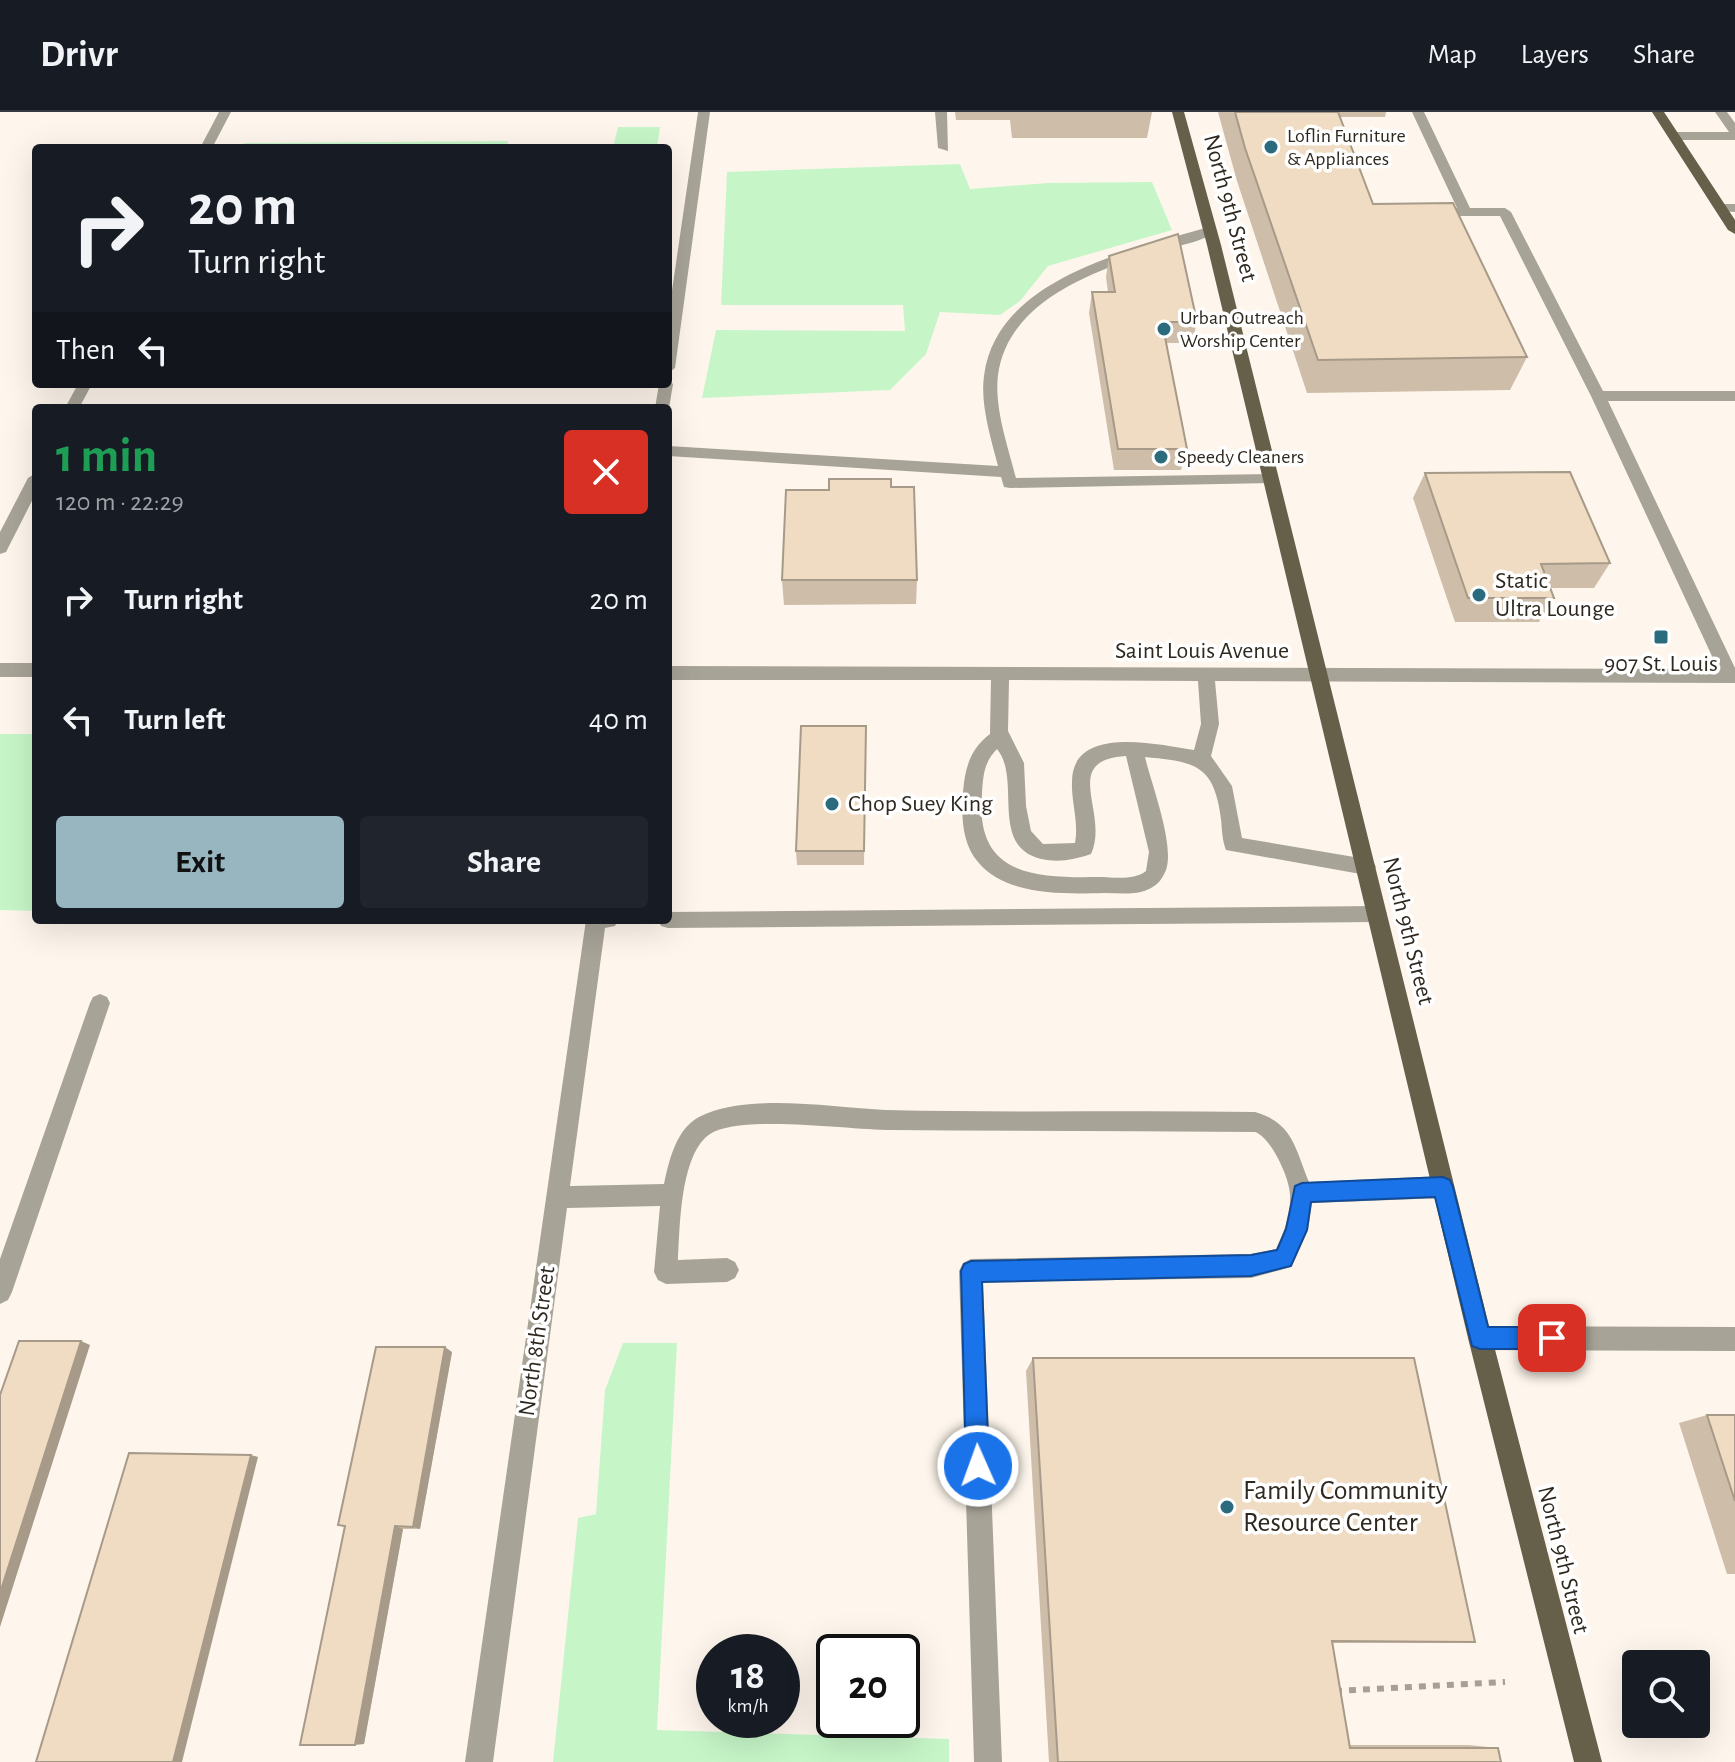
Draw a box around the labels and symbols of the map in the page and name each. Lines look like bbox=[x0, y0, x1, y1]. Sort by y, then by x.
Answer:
place label: Loflin Furniture & Appliances bbox=[1287, 126, 1406, 169]
street label: North 9th Street bbox=[1199, 132, 1261, 284]
marker: Loflin Furniture & Appliances bbox=[1262, 138, 1280, 156]
place label: Urban Outreach Worship Center bbox=[1180, 308, 1304, 351]
marker: Urban Outreach Worship Center bbox=[1155, 320, 1173, 338]
place label: Speedy Cleaners bbox=[1177, 447, 1304, 467]
marker: Speedy Cleaners bbox=[1152, 448, 1170, 466]
place label: Static Ultra Lounge bbox=[1495, 569, 1615, 621]
marker: Static Ultra Lounge bbox=[1470, 586, 1488, 604]
marker: 907 St. Louis bbox=[1652, 628, 1670, 646]
street label: Saint Louis Avenue bbox=[1115, 639, 1289, 663]
place label: 907 St. Louis bbox=[1604, 652, 1718, 676]
place label: Chop Suey King bbox=[848, 792, 993, 816]
marker: Chop Suey King bbox=[823, 795, 841, 813]
street label: North 9th Street bbox=[1378, 855, 1438, 1008]
street label: North 8th Street bbox=[515, 1264, 559, 1418]
pin bbox=[1518, 1304, 1586, 1372]
position arrow bbox=[936, 1424, 1020, 1508]
place label: Family Community Resource Center bbox=[1243, 1477, 1448, 1537]
street label: North 9th Street bbox=[1533, 1484, 1593, 1637]
marker: Family Community Resource Center bbox=[1218, 1498, 1236, 1516]
speed limit sign: 20 bbox=[816, 1634, 920, 1738]

